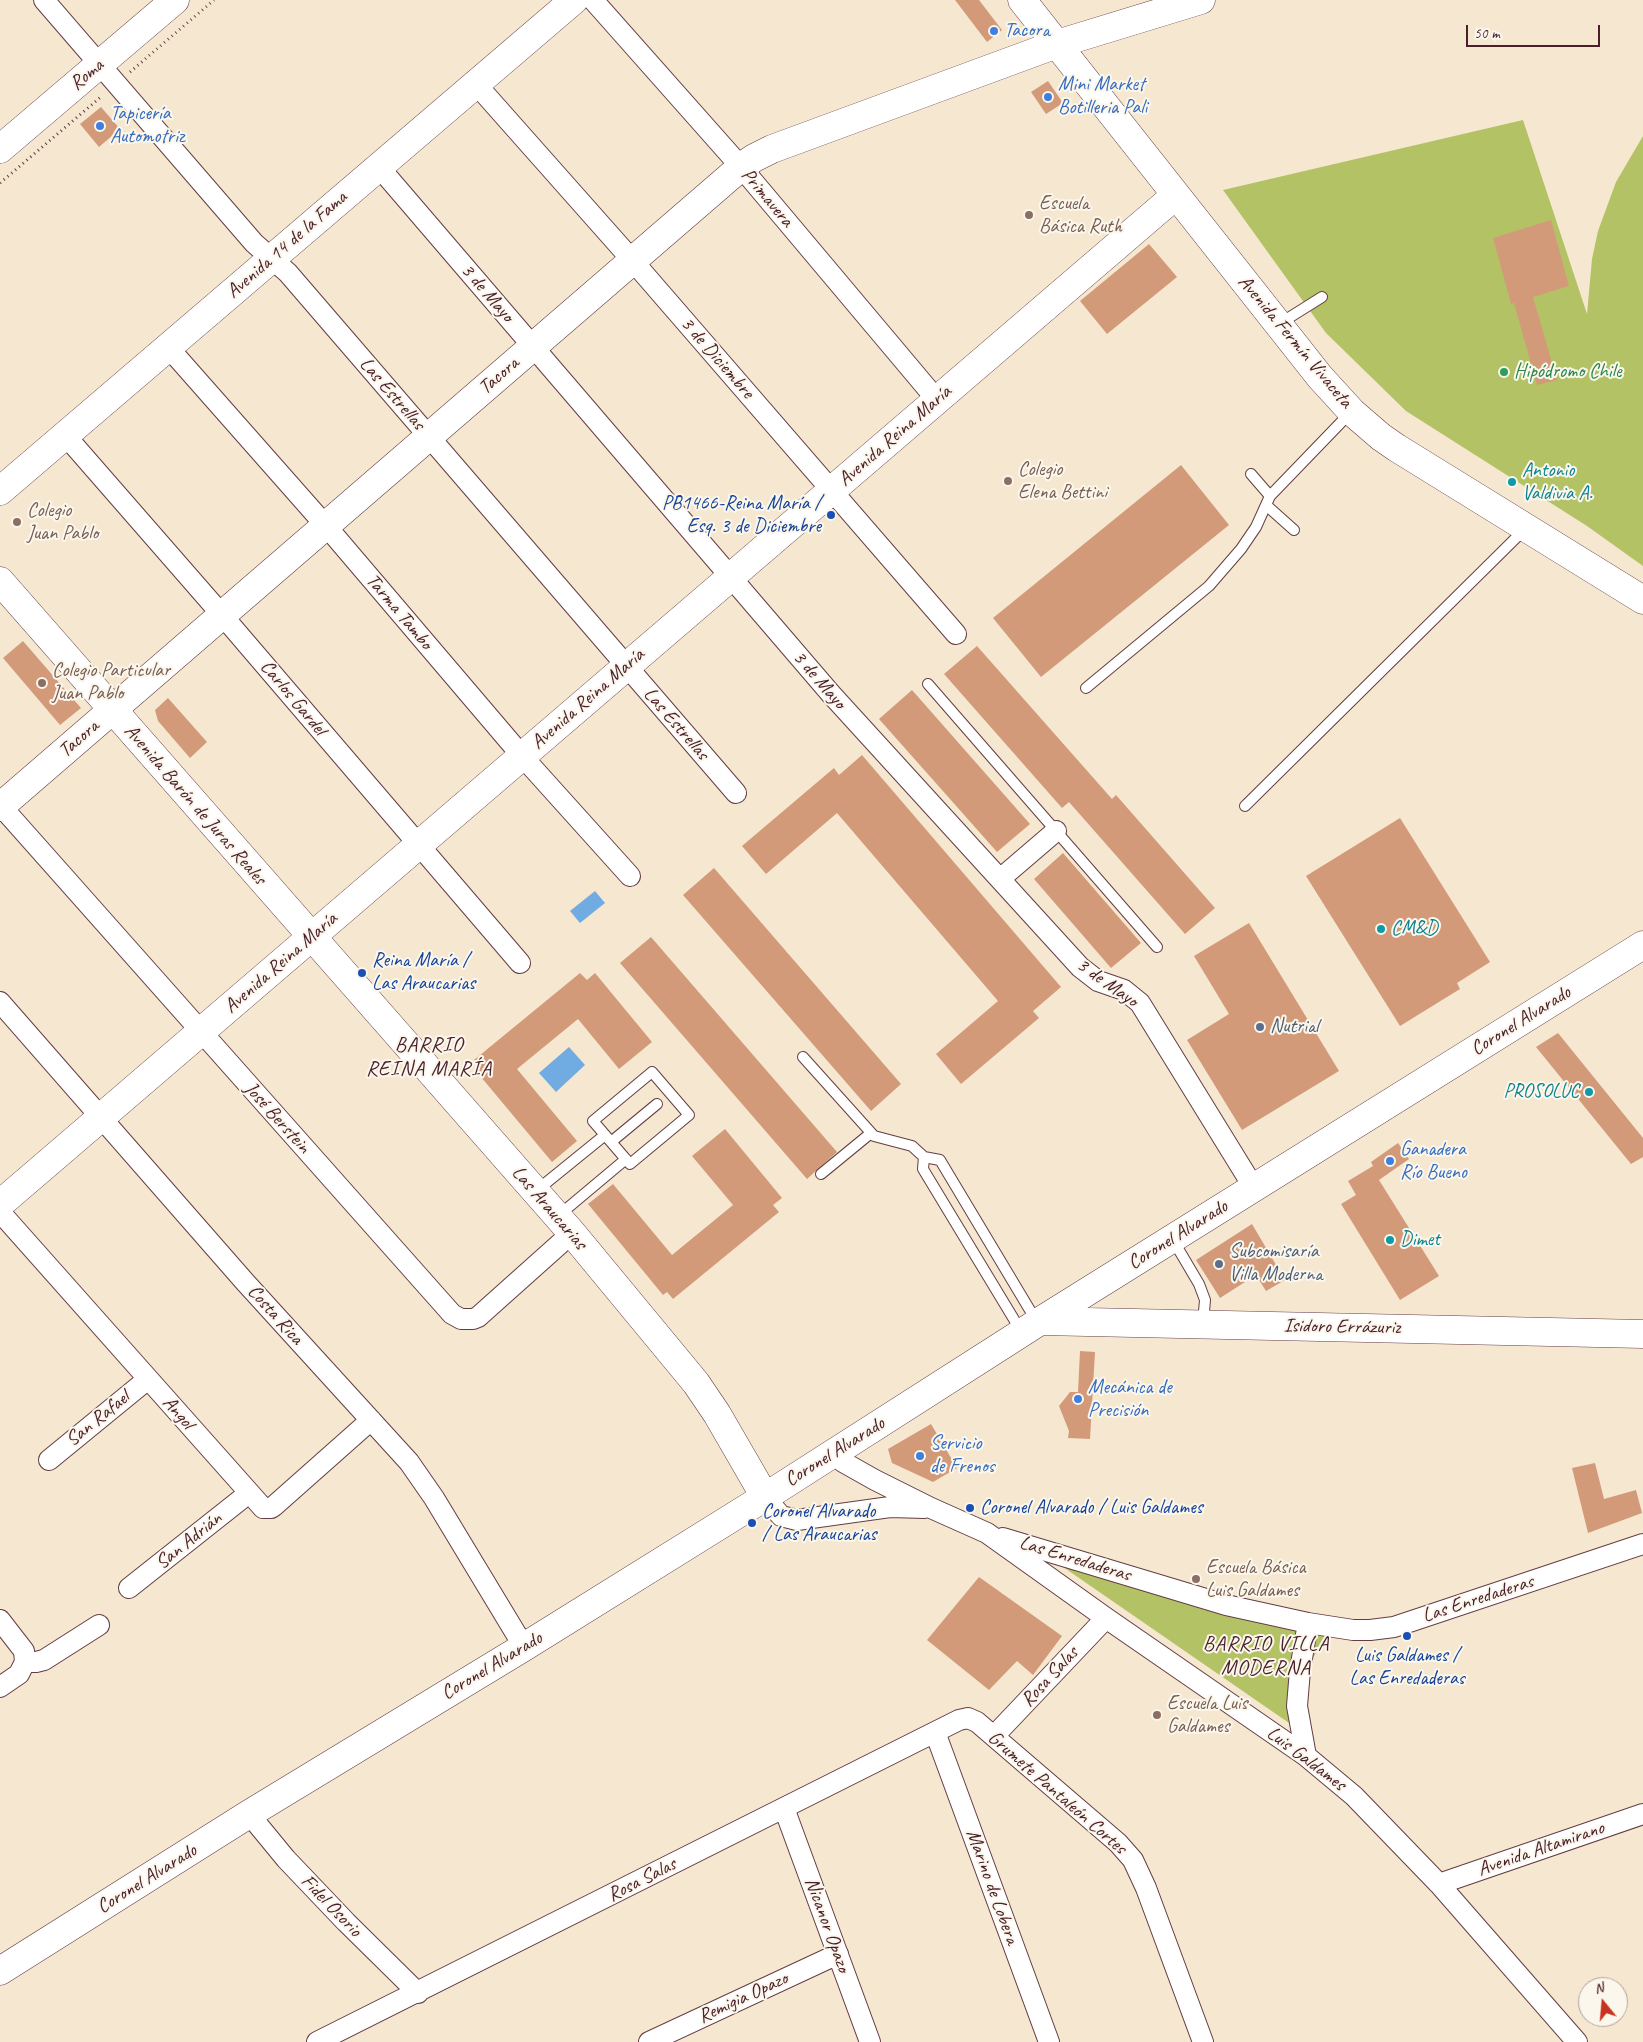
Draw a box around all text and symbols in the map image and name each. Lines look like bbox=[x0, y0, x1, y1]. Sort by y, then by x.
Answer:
scale bar bbox=[1468, 15, 1602, 47]
place label: Tacora bbox=[1004, 19, 1050, 43]
text: 50 m bbox=[1474, 24, 1500, 43]
marker: Tacora bbox=[988, 25, 1000, 37]
street label: Roma bbox=[65, 54, 109, 96]
place label: Mini Market Botilleria Pali bbox=[1058, 73, 1147, 120]
marker: Mini Market Botilleria Pali bbox=[1042, 91, 1054, 103]
place label: Tapicería Automotriz bbox=[110, 102, 184, 149]
marker: Tapicería Automotriz bbox=[94, 120, 106, 132]
street label: Primavera bbox=[735, 164, 799, 232]
street label: Avenida 14 de la Fama bbox=[222, 186, 352, 304]
place label: Escuela Básica Ruth bbox=[1039, 192, 1122, 239]
marker: Escuela Básica Ruth bbox=[1023, 209, 1035, 221]
street label: 3 de Mayo bbox=[455, 259, 519, 327]
street label: Avenida Fermín Vivaceta bbox=[1232, 271, 1358, 413]
street label: 3 de Diciembre bbox=[675, 312, 759, 404]
street label: Tacora bbox=[474, 352, 524, 400]
street label: Las Estrellas bbox=[354, 353, 430, 435]
place label: Hipódromo Chile bbox=[1514, 360, 1621, 384]
marker: Hipódromo Chile bbox=[1498, 366, 1510, 378]
street label: Avenida Reina María bbox=[833, 380, 957, 492]
place label: Colegio Elena Bettini bbox=[1018, 458, 1107, 505]
place label: Antonio Valdivia A. bbox=[1522, 459, 1592, 506]
marker: Colegio Elena Bettini bbox=[1002, 475, 1014, 487]
marker: Antonio Valdivia A. bbox=[1506, 476, 1518, 488]
place label: PB1466-Reina María / Esq. 3 de Diciembre bbox=[662, 492, 821, 539]
place label: Colegio Juan Pablo bbox=[27, 499, 98, 546]
marker: PB1466-Reina María / Esq. 3 de Diciembre bbox=[825, 509, 837, 521]
marker: Colegio Juan Pablo bbox=[11, 516, 23, 528]
street label: Tarma Tambo bbox=[360, 569, 438, 655]
street label: Avenida Reina María bbox=[526, 643, 650, 755]
street label: 3 de Mayo bbox=[787, 646, 851, 714]
street label: Carlos Gardel bbox=[255, 655, 331, 741]
place label: Colegio Particular Juan Pablo bbox=[52, 659, 170, 706]
marker: Colegio Particular Juan Pablo bbox=[36, 677, 48, 689]
street label: Las Estrellas bbox=[638, 683, 714, 765]
street label: Tacora bbox=[54, 715, 104, 763]
street label: Avenida Barón de Juras Reales bbox=[119, 720, 271, 890]
street label: Avenida Reina María bbox=[219, 907, 343, 1019]
place label: CM&D bbox=[1391, 917, 1438, 941]
marker: CM&D bbox=[1375, 923, 1387, 935]
place label: Reina María / Las Araucarias bbox=[372, 949, 475, 996]
street label: 3 de Mayo bbox=[1072, 953, 1142, 1013]
marker: Reina María / Las Araucarias bbox=[356, 967, 368, 979]
street label: Coronel Alvarado bbox=[1467, 981, 1575, 1061]
place label: Nutrial bbox=[1270, 1015, 1319, 1039]
marker: Nutrial bbox=[1254, 1021, 1266, 1033]
district label: BARRIO REINA MARÍA bbox=[366, 1032, 492, 1082]
street label: José Berstein bbox=[239, 1077, 315, 1159]
place label: PROSOLUC bbox=[1503, 1080, 1579, 1104]
marker: PROSOLUC bbox=[1583, 1086, 1595, 1098]
place label: Ganadera Río Bueno bbox=[1400, 1138, 1467, 1185]
marker: Ganadera Río Bueno bbox=[1384, 1155, 1396, 1167]
street label: Las Araucarias bbox=[506, 1161, 592, 1255]
street label: Coronel Alvarado bbox=[1124, 1195, 1232, 1275]
place label: Dimet bbox=[1400, 1228, 1440, 1252]
marker: Dimet bbox=[1384, 1234, 1396, 1246]
place label: Subcomisaría Villa Moderna bbox=[1229, 1240, 1322, 1287]
marker: Subcomisaría Villa Moderna bbox=[1213, 1258, 1225, 1270]
street label: Costa Rica bbox=[242, 1280, 308, 1350]
street label: Isidoro Errázuriz bbox=[1283, 1314, 1401, 1340]
place label: Mecánica de Precisión bbox=[1088, 1376, 1172, 1423]
street label: San Rafael bbox=[61, 1386, 135, 1452]
street label: Angol bbox=[157, 1391, 199, 1435]
marker: Mecánica de Precisión bbox=[1072, 1393, 1084, 1405]
street label: Coronel Alvarado bbox=[781, 1412, 889, 1492]
place label: Servicio de Frenos bbox=[930, 1432, 995, 1479]
marker: Servicio de Frenos bbox=[914, 1450, 926, 1462]
place label: Coronel Alvarado / Luis Galdames bbox=[980, 1496, 1202, 1520]
place label: Coronel Alvarado / Las Araucarias bbox=[762, 1500, 876, 1547]
marker: Coronel Alvarado / Luis Galdames bbox=[964, 1502, 976, 1514]
street label: San Adrián bbox=[151, 1507, 227, 1575]
marker: Coronel Alvarado / Las Araucarias bbox=[746, 1517, 758, 1529]
street label: Las Enredaderas bbox=[1016, 1531, 1134, 1587]
place label: Escuela Básica Luis Galdames bbox=[1206, 1556, 1305, 1603]
street label: Las Enredaderas bbox=[1420, 1570, 1536, 1628]
marker: Escuela Básica Luis Galdames bbox=[1190, 1573, 1202, 1585]
street label: Coronel Alvarado bbox=[437, 1627, 547, 1705]
marker: Luis Galdames / Las Enredaderas bbox=[1401, 1630, 1413, 1642]
district label: BARRIO VILLA MODERNA bbox=[1203, 1631, 1329, 1681]
street label: Rosa Salas bbox=[1016, 1642, 1084, 1712]
place label: Luis Galdames / Las Enredaderas bbox=[1349, 1644, 1465, 1691]
place label: Escuela Luis Galdames bbox=[1167, 1692, 1247, 1739]
marker: Escuela Luis Galdames bbox=[1151, 1709, 1163, 1721]
street label: Luis Galdames bbox=[1262, 1721, 1350, 1797]
street label: Grumete Pantaleón Cortes bbox=[983, 1726, 1131, 1860]
street label: Avenida Altamirano bbox=[1475, 1816, 1607, 1882]
street label: Marino de Lobera bbox=[960, 1826, 1024, 1948]
street label: Coronel Alvarado bbox=[93, 1839, 201, 1919]
street label: Rosa Salas bbox=[604, 1853, 680, 1907]
street label: Fidel Osorio bbox=[295, 1870, 367, 1942]
street label: Nicanor Opazo bbox=[799, 1874, 855, 1976]
street label: Remigia Opazo bbox=[694, 1967, 792, 2029]
north arrow bbox=[1578, 1977, 1628, 2027]
text: N bbox=[1592, 1979, 1605, 1998]

